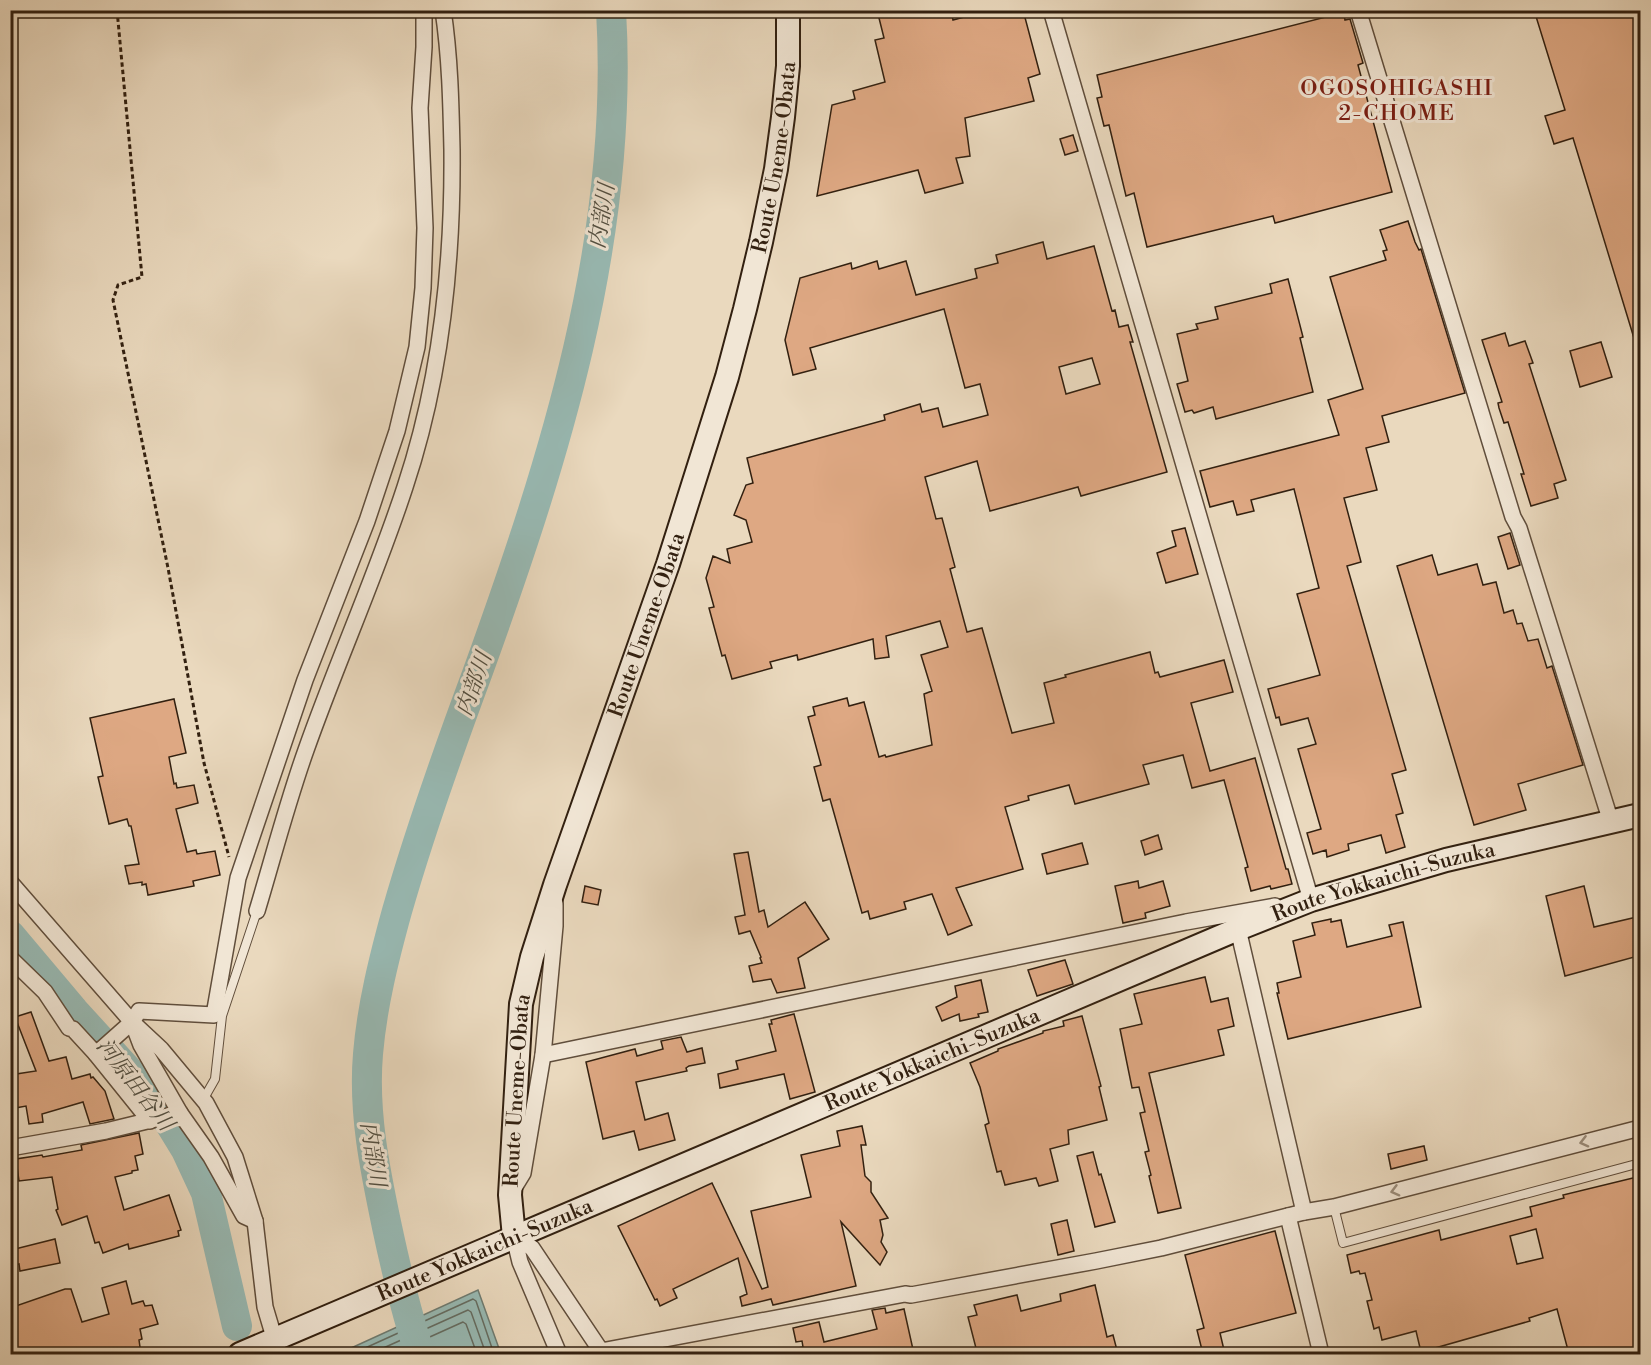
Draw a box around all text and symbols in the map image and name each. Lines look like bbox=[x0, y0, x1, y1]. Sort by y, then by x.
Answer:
street label: Route Uneme-Obata bbox=[747, 60, 802, 256]
district label: OGOSOHIGASHI 2-CHOME bbox=[1300, 75, 1494, 127]
water label: 内部川 bbox=[584, 180, 621, 251]
street label: Route Uneme-Obata bbox=[603, 529, 691, 721]
water label: 内部川 bbox=[451, 647, 499, 720]
street label: Route Yokkaichi-Suzuka bbox=[1268, 837, 1498, 928]
street label: Route Uneme-Obata bbox=[498, 991, 537, 1188]
street label: Route Yokkaichi-Suzuka bbox=[821, 1003, 1044, 1118]
water label: 河原田谷川 bbox=[90, 1033, 181, 1138]
water label: 内部川 bbox=[354, 1120, 391, 1191]
one-way arrow bbox=[1579, 1135, 1589, 1148]
one-way arrow bbox=[1390, 1184, 1401, 1196]
street label: Route Yokkaichi-Suzuka bbox=[373, 1193, 597, 1308]

